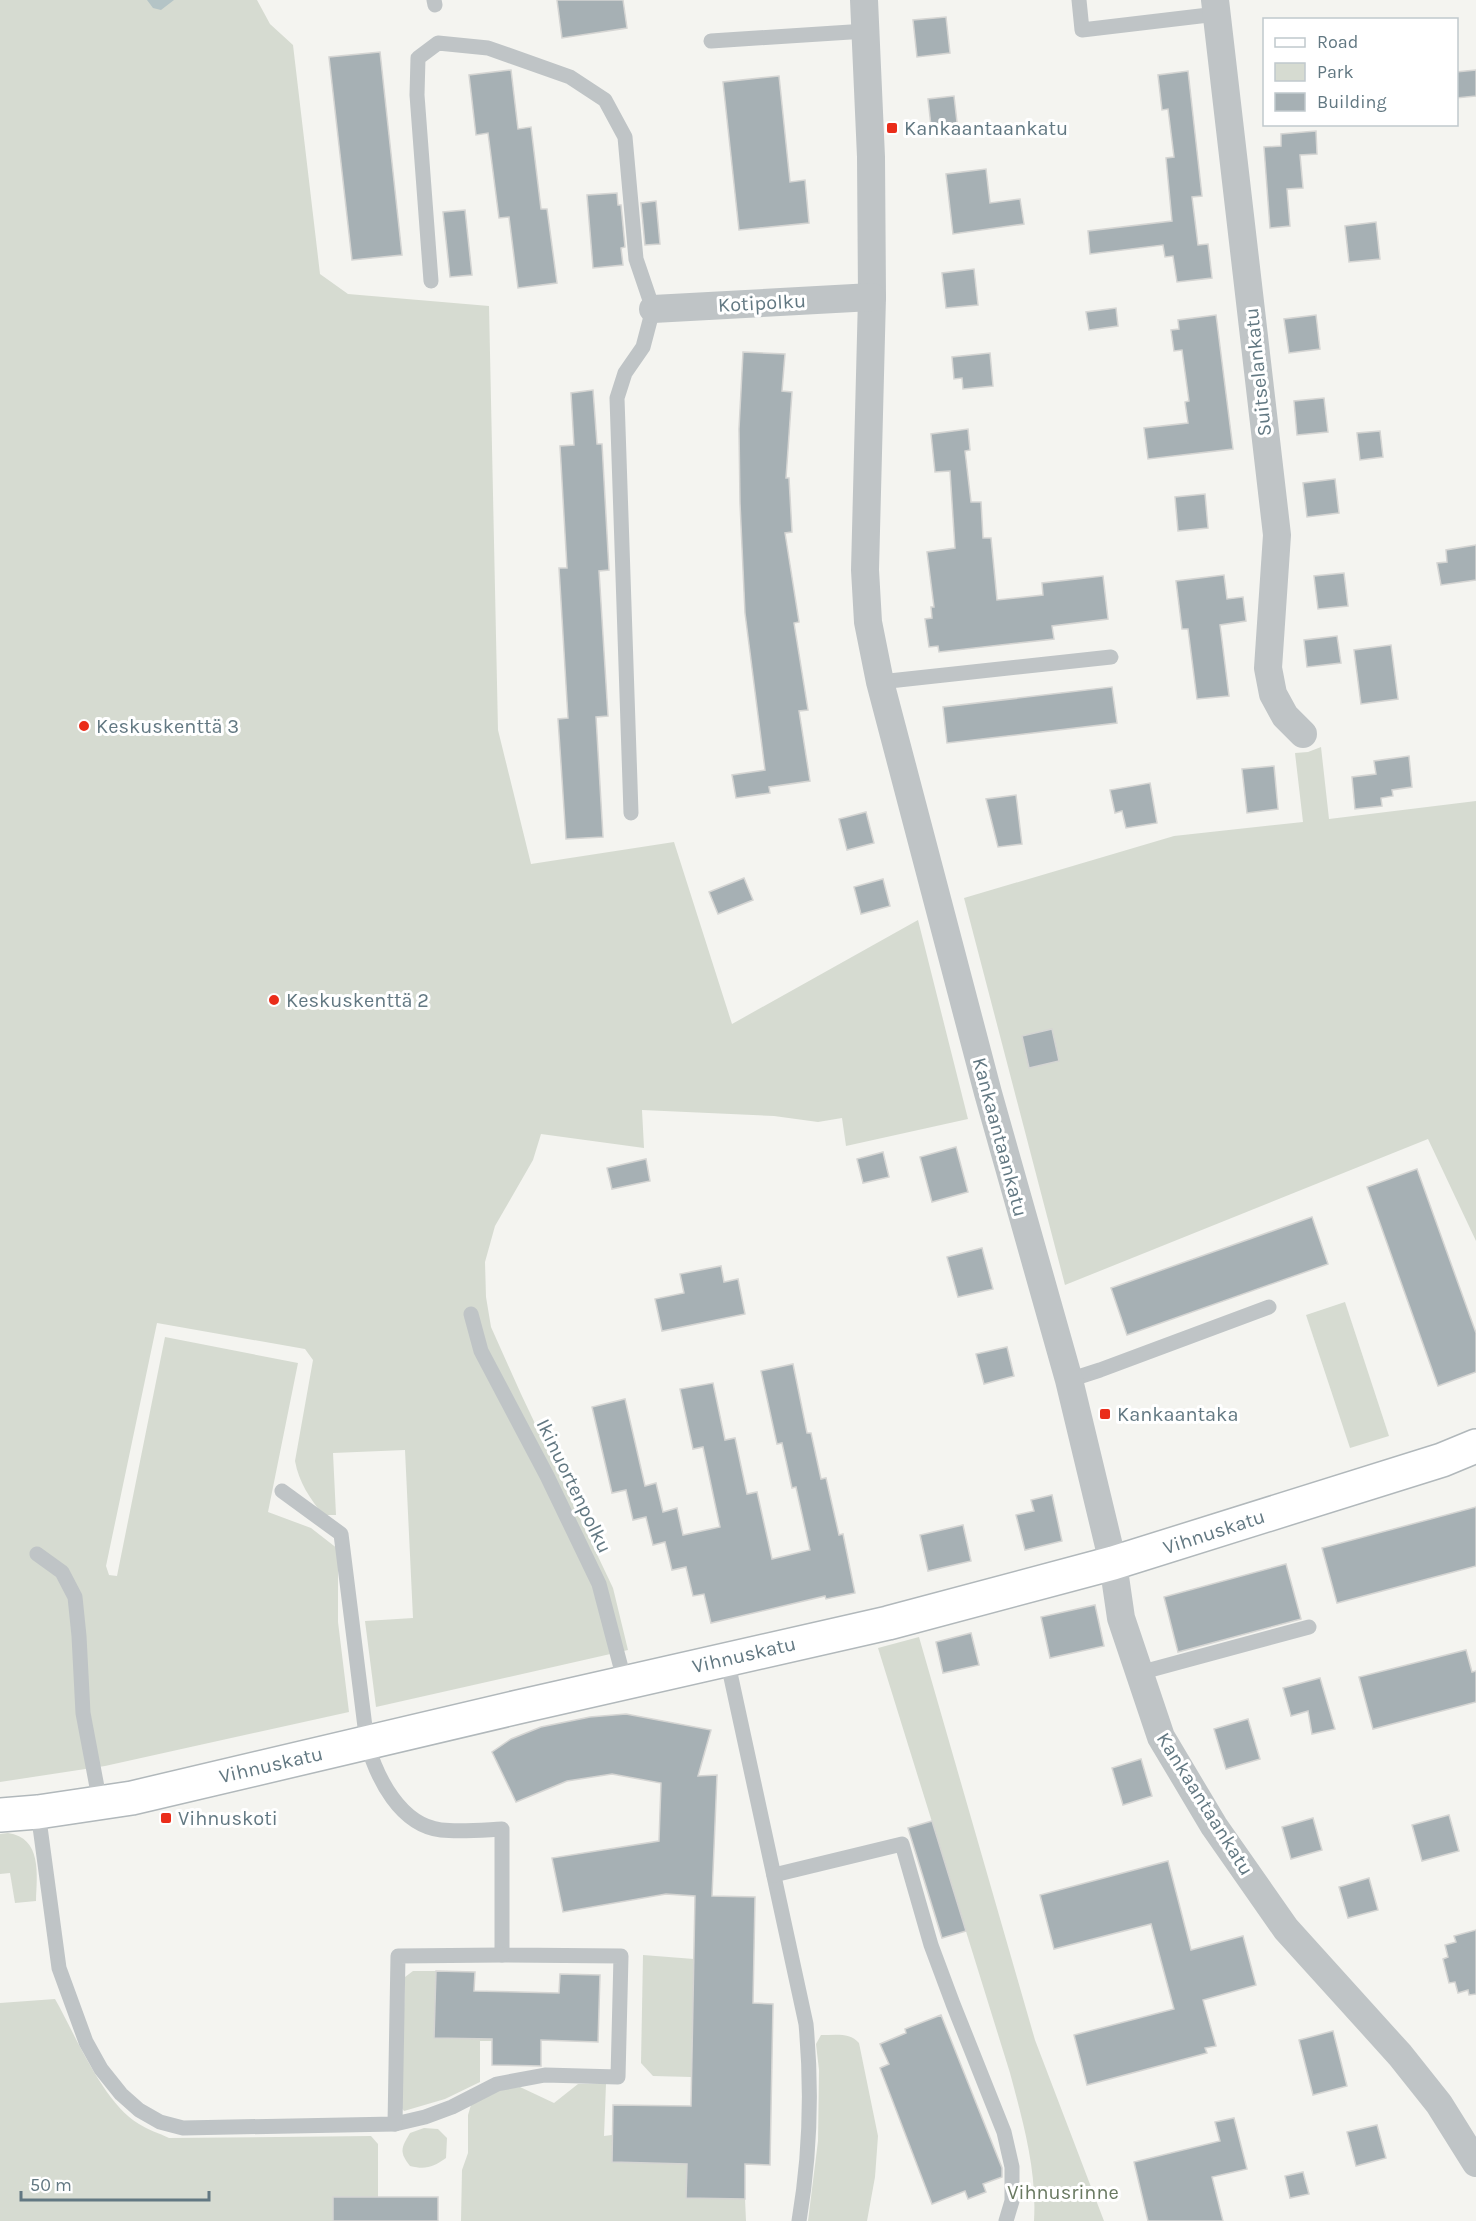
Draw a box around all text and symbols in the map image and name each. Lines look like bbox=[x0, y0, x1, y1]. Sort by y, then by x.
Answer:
legend bbox=[1263, 18, 1458, 126]
text: Road bbox=[1317, 31, 1358, 53]
text: Park bbox=[1317, 61, 1354, 83]
text: Building bbox=[1317, 91, 1387, 113]
place label: Kankaantaankatu bbox=[904, 117, 1068, 140]
marker: Kankaantaankatu bbox=[885, 121, 899, 135]
street label: Kotipolku bbox=[717, 289, 807, 317]
street label: Suitselankatu bbox=[1240, 307, 1276, 437]
place label: Keskuskenttä 3 bbox=[96, 715, 239, 738]
marker: Keskuskenttä 3 bbox=[77, 719, 91, 733]
place label: Keskuskenttä 2 bbox=[286, 989, 429, 1012]
marker: Keskuskenttä 2 bbox=[267, 993, 281, 1007]
street label: Kankaantaankatu bbox=[968, 1055, 1032, 1219]
place label: Kankaantaka bbox=[1117, 1403, 1238, 1426]
marker: Kankaantaka bbox=[1098, 1407, 1112, 1421]
street label: Ikinuortenpolku bbox=[532, 1415, 616, 1557]
street label: Vihnuskatu bbox=[1160, 1505, 1268, 1559]
street label: Vihnuskatu bbox=[690, 1632, 798, 1678]
street label: Kankaantaankatu bbox=[1152, 1728, 1258, 1880]
street label: Vihnuskatu bbox=[217, 1742, 325, 1788]
place label: Vihnuskoti bbox=[178, 1807, 278, 1830]
marker: Vihnuskoti bbox=[159, 1811, 173, 1825]
scale bar bbox=[21, 2164, 208, 2202]
text: 50 m bbox=[30, 2174, 72, 2196]
park label: Vihnusrinne bbox=[1007, 2181, 1119, 2204]

